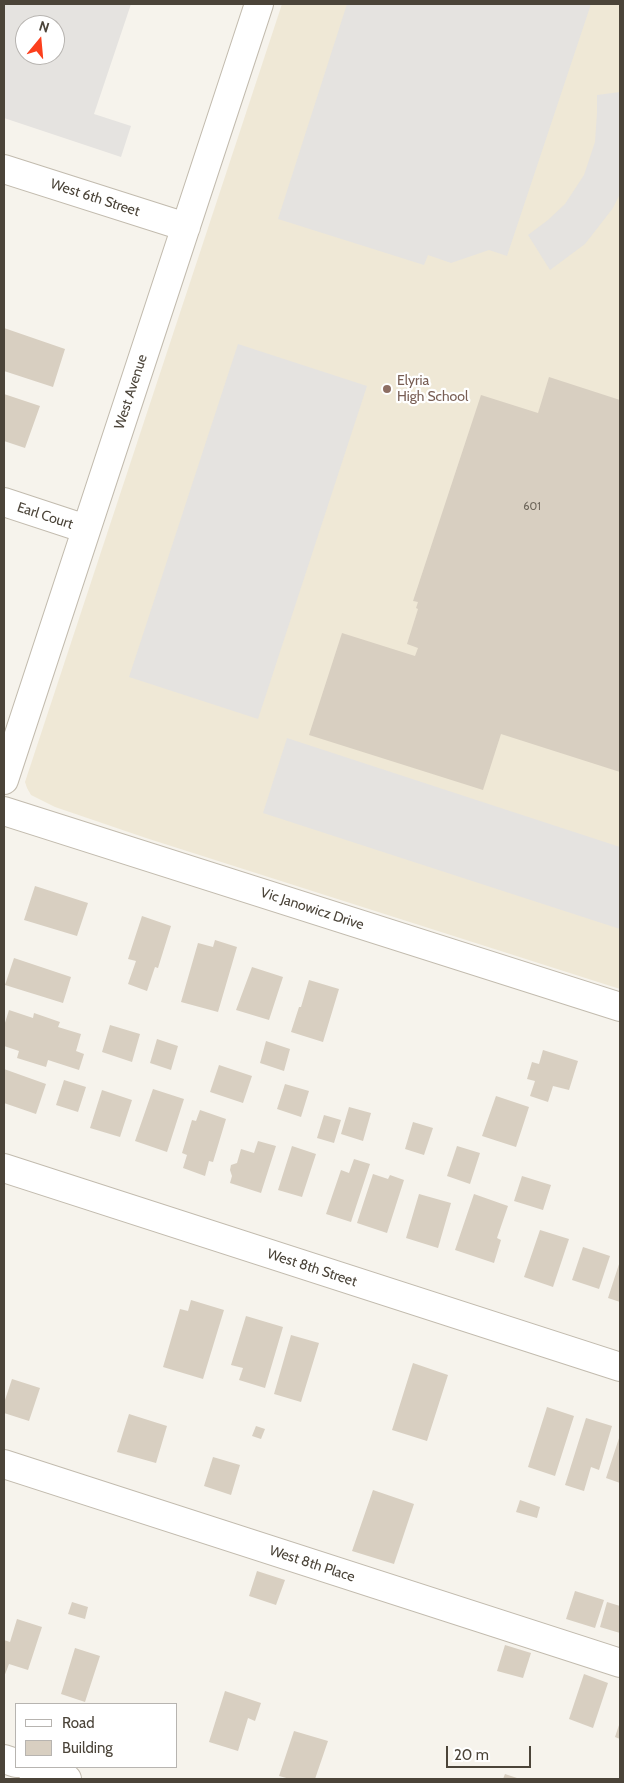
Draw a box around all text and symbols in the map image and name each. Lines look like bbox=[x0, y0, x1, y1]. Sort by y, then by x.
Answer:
north arrow bbox=[15, 15, 65, 65]
text: N bbox=[37, 17, 51, 37]
street label: West 6th Street bbox=[48, 176, 142, 220]
street label: West Avenue bbox=[111, 352, 151, 432]
place label: Elyria High School bbox=[397, 373, 468, 406]
marker: Elyria High School bbox=[381, 383, 393, 395]
street label: Earl Court bbox=[15, 499, 75, 533]
house number: 601 bbox=[523, 500, 541, 514]
street label: Vic Janowicz Drive bbox=[258, 884, 366, 934]
street label: West 8th Street bbox=[265, 1246, 359, 1290]
street label: West 8th Place bbox=[267, 1542, 357, 1586]
legend bbox=[15, 1703, 178, 1768]
text: Road bbox=[62, 1714, 95, 1732]
scale bar bbox=[449, 1736, 534, 1768]
text: Building bbox=[62, 1739, 113, 1757]
text: 20 m bbox=[454, 1746, 489, 1764]

